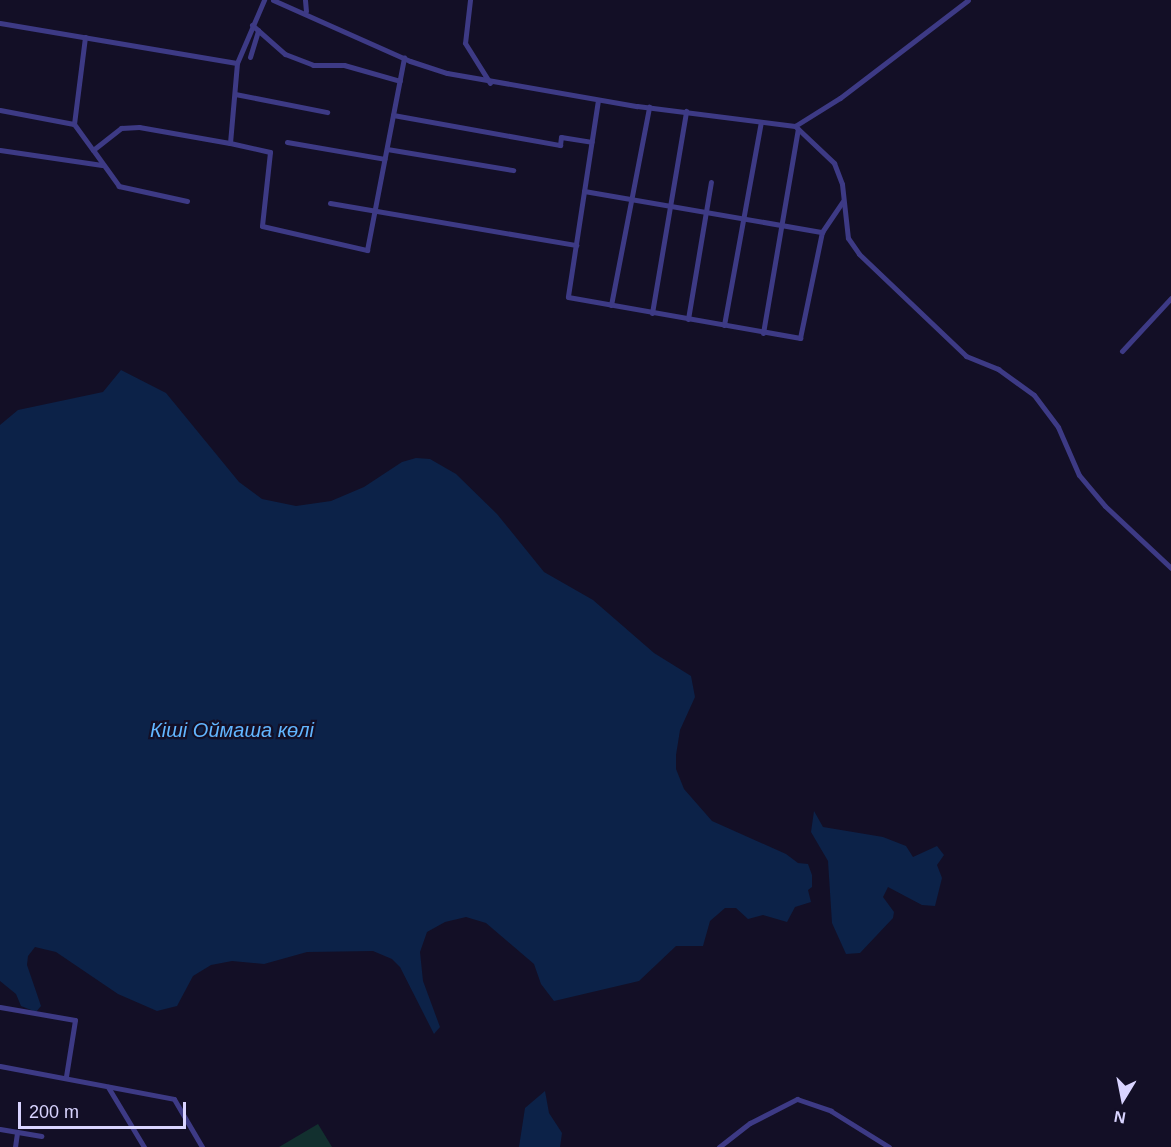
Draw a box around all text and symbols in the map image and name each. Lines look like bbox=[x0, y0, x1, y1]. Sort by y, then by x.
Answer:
water label: Кіші Оймаша көлi bbox=[150, 718, 314, 742]
north arrow bbox=[1093, 1069, 1153, 1129]
scale bar bbox=[21, 1090, 189, 1128]
text: 200 m bbox=[29, 1102, 79, 1122]
text: N bbox=[1113, 1108, 1127, 1127]

